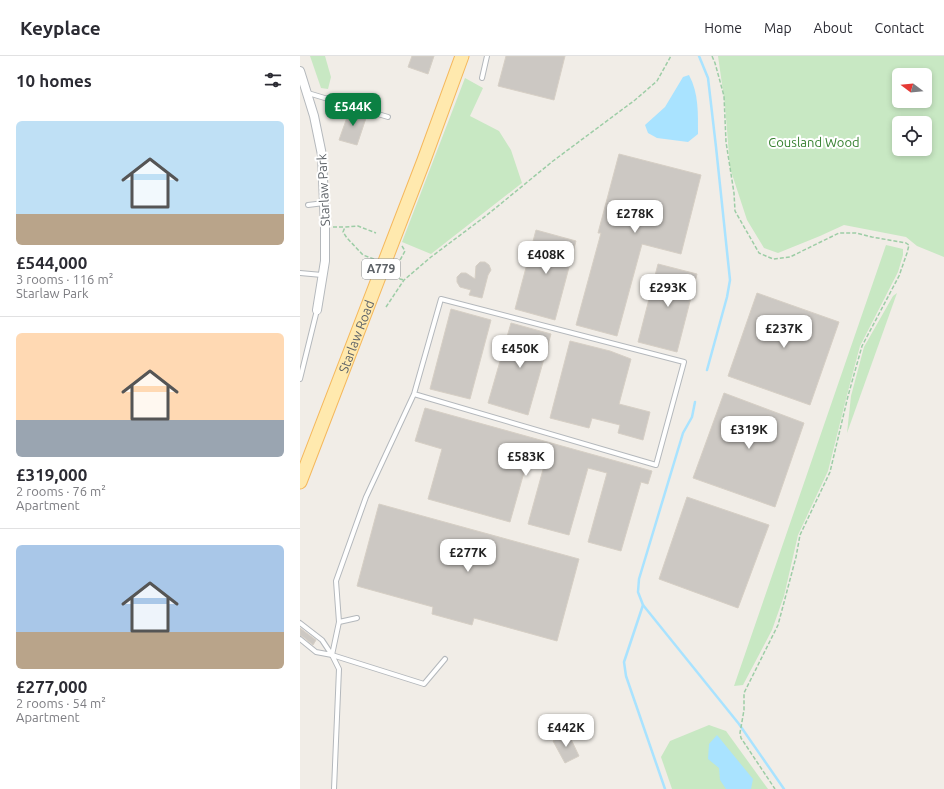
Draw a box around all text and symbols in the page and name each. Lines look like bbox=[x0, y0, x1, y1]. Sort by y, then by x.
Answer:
text: Keyplace bbox=[20, 17, 101, 39]
text: Home bbox=[704, 20, 742, 36]
text: Map bbox=[764, 20, 792, 36]
text: About bbox=[814, 20, 853, 36]
text: Contact bbox=[875, 20, 924, 36]
north arrow bbox=[892, 68, 932, 108]
map controls bbox=[892, 68, 932, 156]
icon: filters bbox=[262, 69, 284, 91]
text: 10 homes bbox=[16, 71, 92, 90]
pin: £544K bbox=[325, 93, 381, 127]
text: £544K bbox=[334, 99, 372, 113]
button: locate bbox=[892, 116, 932, 156]
park label: Cousland Wood bbox=[768, 135, 860, 149]
icon: home bbox=[114, 147, 186, 219]
street label: Starlaw Park bbox=[314, 153, 332, 227]
pin: £278K bbox=[607, 200, 663, 234]
text: £278K bbox=[616, 206, 654, 220]
pin: £408K bbox=[518, 241, 574, 275]
text: £408K bbox=[527, 247, 565, 261]
text: £544,000 bbox=[16, 253, 87, 272]
road number: A779 bbox=[362, 259, 400, 279]
text: 3 rooms · 116 m² bbox=[16, 272, 113, 286]
pin: £293K bbox=[640, 274, 696, 308]
text: £293K bbox=[649, 280, 687, 294]
text: Starlaw Park bbox=[16, 286, 89, 300]
street label: Starlaw Road bbox=[336, 298, 376, 375]
pin: £237K bbox=[756, 315, 812, 349]
text: £237K bbox=[765, 321, 803, 335]
pin: £450K bbox=[492, 335, 548, 369]
text: £450K bbox=[501, 341, 539, 355]
icon: home bbox=[114, 359, 186, 431]
pin: £319K bbox=[721, 416, 777, 450]
text: £319K bbox=[730, 422, 768, 436]
pin: £583K bbox=[498, 443, 554, 477]
text: £583K bbox=[507, 449, 545, 463]
text: £319,000 bbox=[16, 465, 87, 484]
text: 2 rooms · 76 m² bbox=[16, 484, 106, 498]
text: Apartment bbox=[16, 498, 80, 512]
pin: £277K bbox=[440, 539, 496, 573]
text: £277K bbox=[449, 545, 487, 559]
icon: home bbox=[114, 571, 186, 643]
text: £277,000 bbox=[16, 677, 87, 696]
text: 2 rooms · 54 m² bbox=[16, 696, 106, 710]
text: Apartment bbox=[16, 710, 80, 724]
pin: £442K bbox=[538, 714, 594, 748]
text: £442K bbox=[547, 720, 585, 734]

